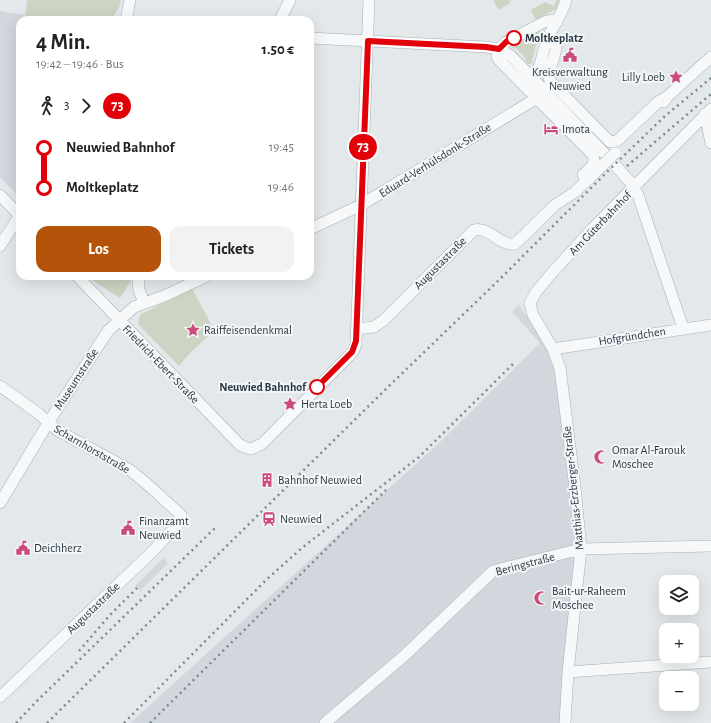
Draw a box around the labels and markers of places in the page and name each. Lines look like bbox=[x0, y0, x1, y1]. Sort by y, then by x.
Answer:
marker: Moltkeplatz bbox=[506, 30, 522, 46]
place label: Moltkeplatz bbox=[525, 32, 583, 44]
public building icon: Kreisverwaltung Neuwied bbox=[562, 47, 578, 63]
place label: Kreisverwaltung Neuwied bbox=[532, 66, 608, 92]
place icon: Lilly Loeb bbox=[668, 69, 684, 85]
place label: Lilly Loeb bbox=[622, 71, 665, 84]
hotel icon: Imota bbox=[543, 121, 559, 137]
place label: Imota bbox=[562, 123, 590, 135]
place icon: Raiffeisendenkmal bbox=[185, 322, 201, 338]
place label: Raiffeisendenkmal bbox=[204, 324, 292, 336]
marker: Neuwied Bahnhof bbox=[309, 379, 325, 395]
place label: Neuwied Bahnhof bbox=[219, 381, 307, 393]
place icon: Herta Loeb bbox=[282, 396, 298, 412]
place label: Herta Loeb bbox=[301, 398, 352, 410]
place label: Omar Al-Farouk Moschee bbox=[612, 444, 686, 470]
mosque icon: Omar Al-Farouk Moschee bbox=[593, 449, 609, 465]
building icon: Bahnhof Neuwied bbox=[259, 472, 275, 488]
place label: Bahnhof Neuwied bbox=[278, 474, 362, 486]
station icon: Neuwied bbox=[261, 511, 277, 527]
place label: Neuwied bbox=[280, 513, 322, 525]
place label: Finanzamt Neuwied bbox=[139, 515, 189, 541]
public building icon: Finanzamt Neuwied bbox=[120, 520, 136, 536]
public building icon: Deichherz bbox=[15, 540, 31, 556]
place label: Deichherz bbox=[34, 542, 82, 554]
place label: Bait-ur-Raheem Moschee bbox=[552, 585, 626, 611]
mosque icon: Bait-ur-Raheem Moschee bbox=[533, 590, 549, 606]

